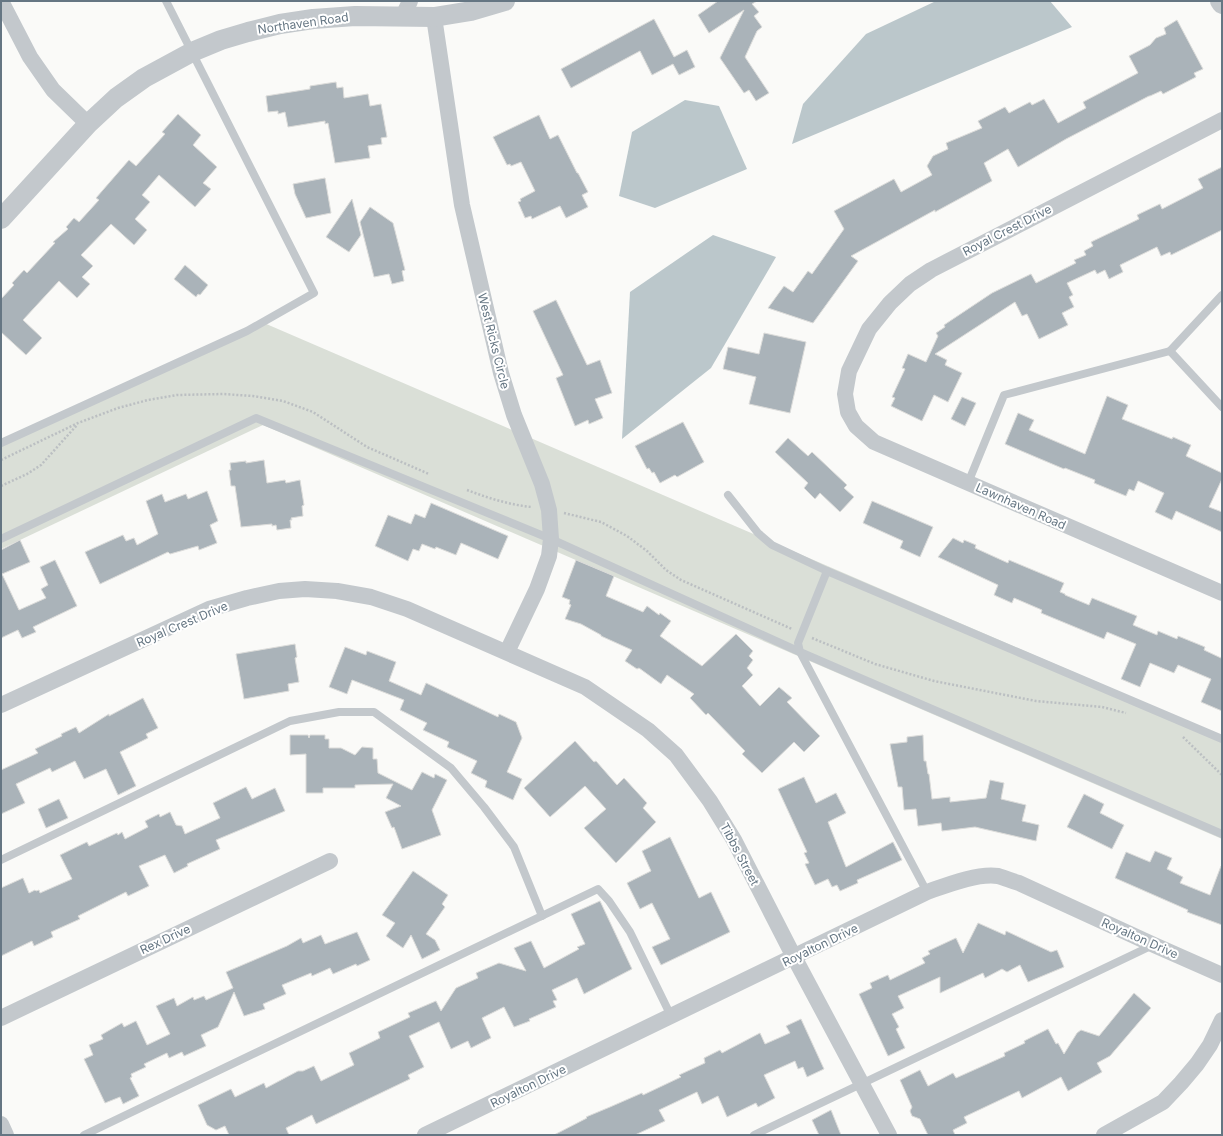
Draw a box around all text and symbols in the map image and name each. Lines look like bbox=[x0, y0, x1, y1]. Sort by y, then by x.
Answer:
street label: Northaven Road bbox=[257, 9, 349, 37]
street label: Royal Crest Drive bbox=[960, 201, 1054, 259]
street label: West Ricks Circle bbox=[475, 291, 513, 391]
street label: Lawnhaven Road bbox=[974, 479, 1068, 533]
street label: Royal Crest Drive bbox=[134, 598, 230, 650]
street label: Tibbs Street bbox=[717, 820, 763, 888]
street label: Royalton Drive bbox=[1099, 914, 1181, 962]
street label: Royalton Drive bbox=[780, 920, 860, 970]
street label: Rex Drive bbox=[137, 921, 193, 957]
street label: Royalton Drive bbox=[488, 1061, 568, 1111]

